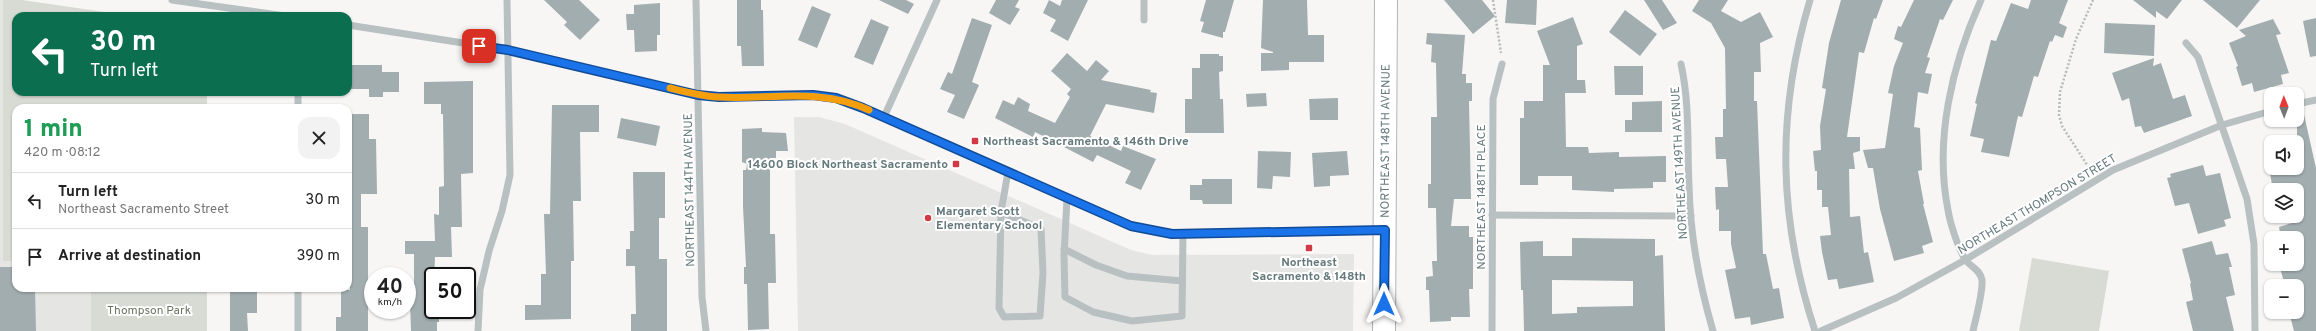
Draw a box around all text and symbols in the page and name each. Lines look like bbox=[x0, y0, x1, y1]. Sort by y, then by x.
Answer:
text: 30 m bbox=[90, 25, 156, 61]
icon: left bbox=[24, 28, 76, 80]
pin bbox=[462, 29, 496, 63]
icon: arrive bbox=[468, 35, 490, 57]
text: Turn left bbox=[90, 60, 158, 83]
street label: NORTHEAST 148TH AVENUE bbox=[1378, 64, 1395, 218]
street label: NORTHEAST 149TH AVENUE bbox=[1668, 86, 1692, 240]
north arrow bbox=[2264, 87, 2304, 127]
map controls bbox=[2264, 87, 2304, 319]
street label: NORTHEAST 144TH AVENUE bbox=[681, 113, 699, 267]
text: 1 min bbox=[24, 115, 83, 145]
button: close bbox=[298, 117, 340, 159]
street label: NORTHEAST 148TH PLACE bbox=[1474, 124, 1490, 270]
place label: Northeast Sacramento & 146th Drive bbox=[983, 134, 1189, 150]
button: sound bbox=[2264, 135, 2304, 175]
marker: Northeast Sacramento & 146th Drive bbox=[970, 136, 980, 146]
text: 420 m · 08:12 bbox=[24, 145, 101, 161]
street label: NORTHEAST THOMPSON STREET bbox=[1955, 151, 2120, 259]
place label: 14600 Block Northeast Sacramento bbox=[748, 157, 948, 173]
marker: 14600 Block Northeast Sacramento bbox=[951, 159, 961, 169]
text: Turn left bbox=[58, 183, 118, 202]
button: layers bbox=[2264, 183, 2304, 223]
icon: left bbox=[24, 190, 46, 212]
text: 30 m bbox=[305, 191, 340, 210]
text: Northeast Sacramento Street bbox=[58, 202, 229, 218]
place label: Margaret Scott Elementary School bbox=[936, 204, 1042, 234]
marker: Margaret Scott Elementary School bbox=[923, 213, 933, 223]
button: + bbox=[2264, 231, 2304, 271]
marker: Northeast Sacramento & 148th bbox=[1304, 243, 1314, 253]
icon: arrive bbox=[24, 246, 46, 268]
text: Arrive at destination bbox=[58, 247, 201, 266]
text: 390 m bbox=[297, 247, 340, 266]
place label: Northeast Sacramento & 148th bbox=[1252, 255, 1366, 285]
speed limit sign: 50 bbox=[424, 267, 476, 319]
text: 40 bbox=[377, 275, 403, 301]
button: − bbox=[2264, 279, 2304, 319]
position arrow bbox=[1363, 283, 1405, 325]
text: km/h bbox=[378, 296, 402, 309]
park label: Thompson Park bbox=[107, 303, 191, 319]

